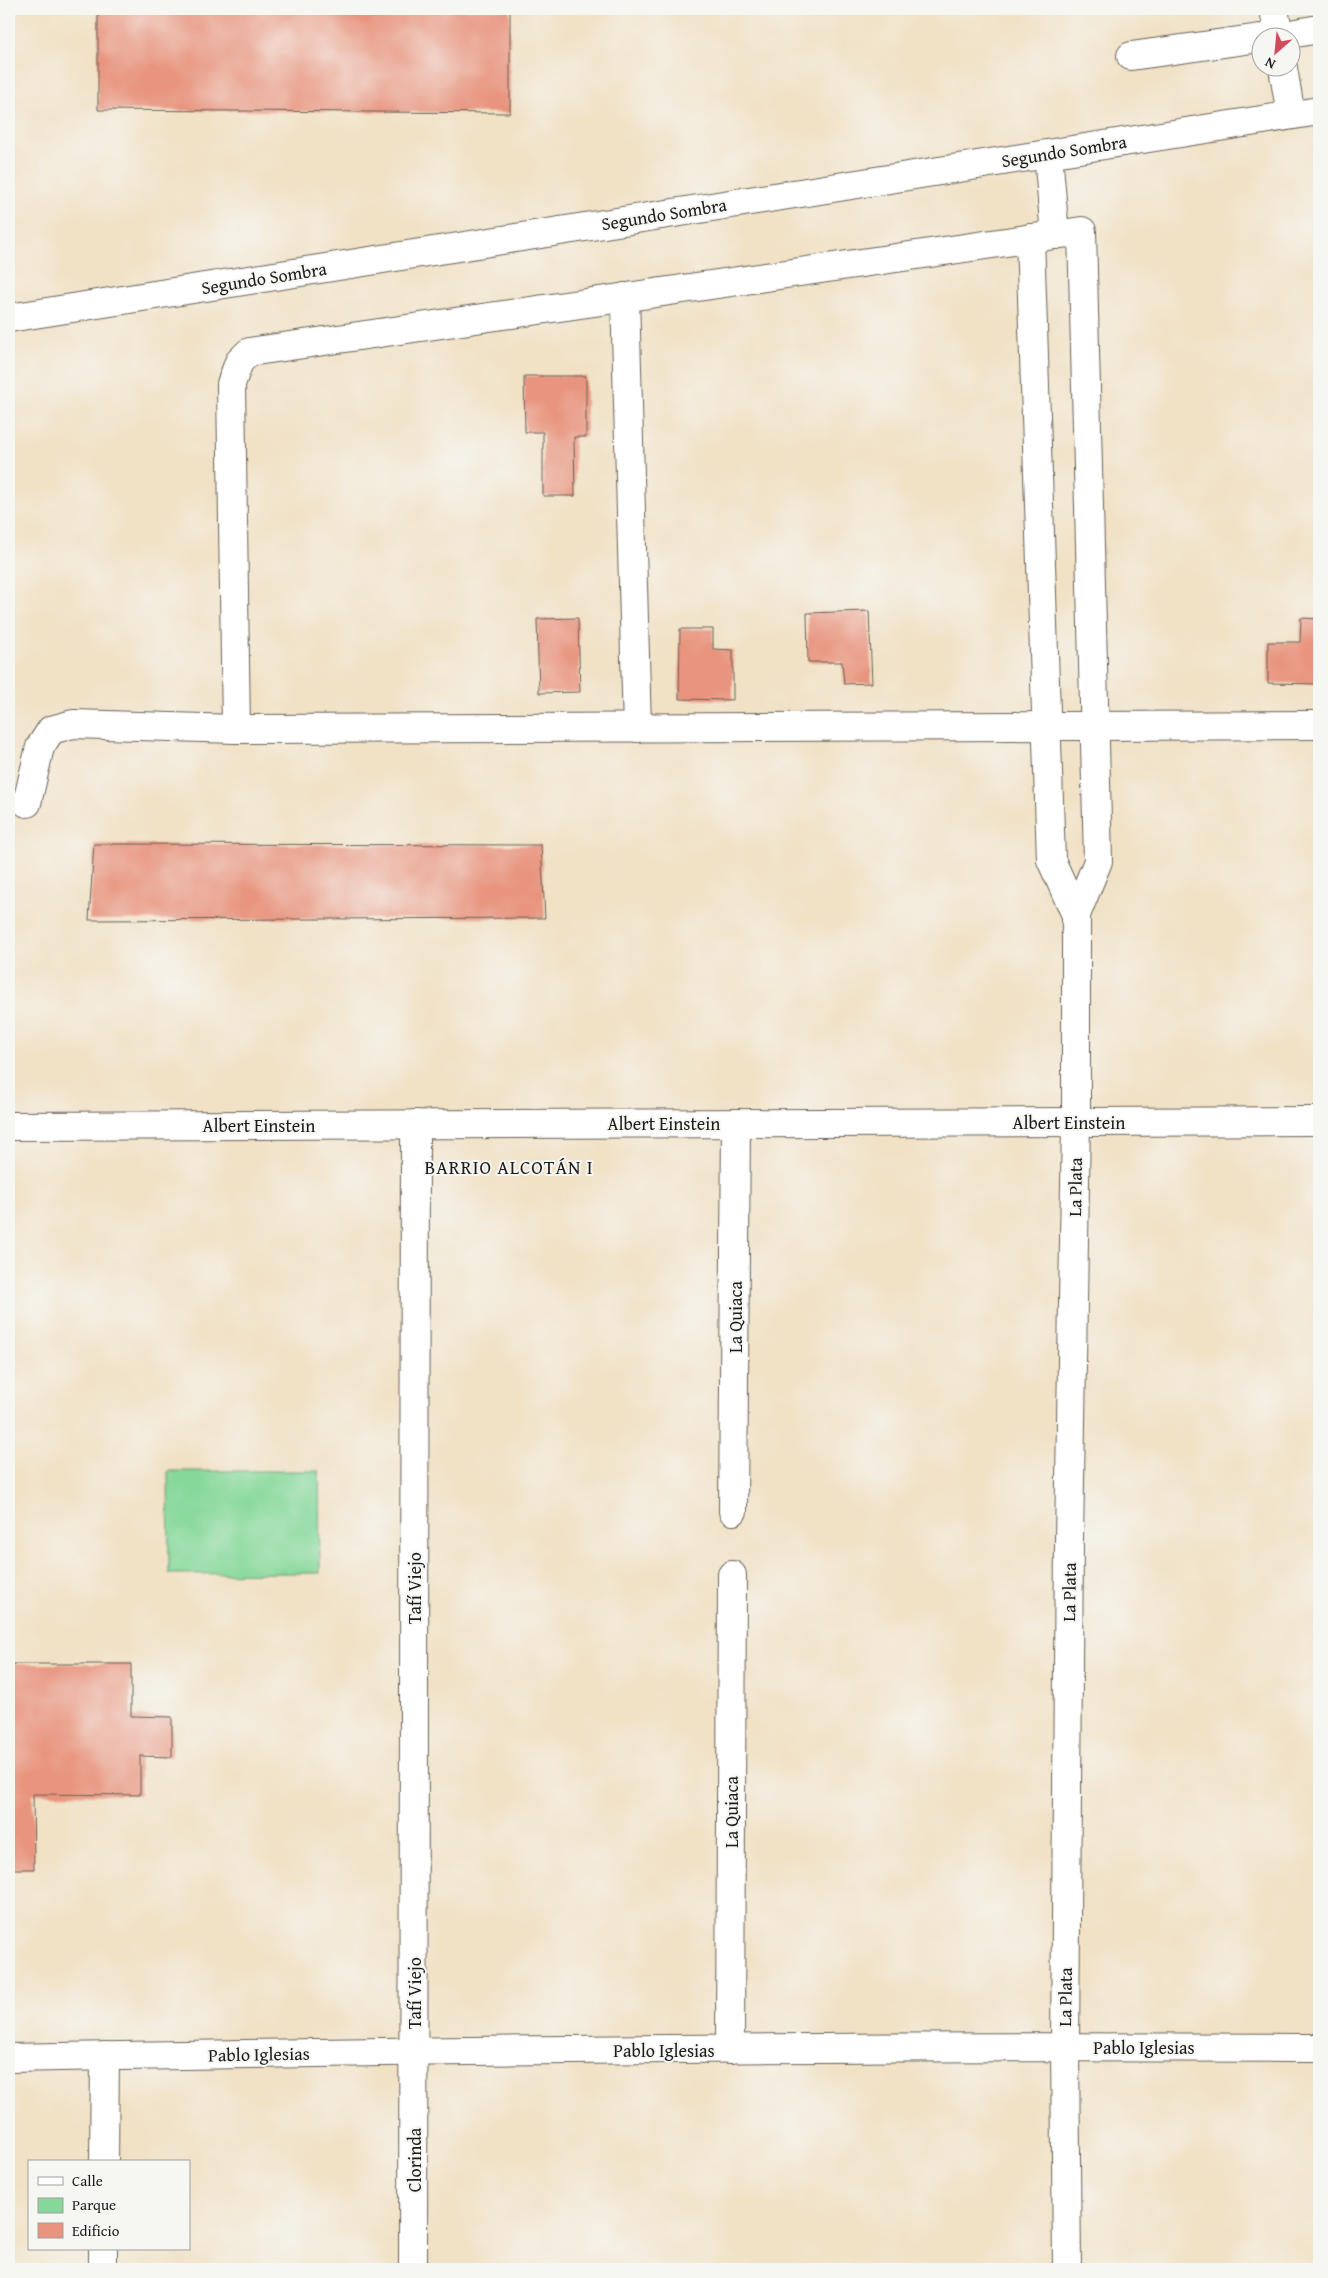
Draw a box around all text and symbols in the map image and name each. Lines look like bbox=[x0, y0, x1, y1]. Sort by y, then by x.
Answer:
north arrow bbox=[1250, 28, 1300, 78]
text: N bbox=[1261, 52, 1279, 75]
street label: Segundo Sombra bbox=[999, 128, 1129, 174]
street label: Segundo Sombra bbox=[599, 191, 729, 237]
street label: Segundo Sombra bbox=[199, 255, 329, 301]
street label: Albert Einstein bbox=[1013, 1109, 1125, 1136]
street label: Albert Einstein bbox=[608, 1110, 720, 1137]
street label: Albert Einstein bbox=[203, 1112, 315, 1139]
district label: BARRIO ALCOTÁN I bbox=[424, 1153, 594, 1181]
street label: La Plata bbox=[1061, 1157, 1089, 1217]
street label: La Quiaca bbox=[722, 1281, 749, 1353]
street label: Tafí Viejo bbox=[401, 1552, 428, 1624]
street label: La Plata bbox=[1055, 1562, 1083, 1622]
street label: La Quiaca bbox=[718, 1776, 745, 1848]
street label: Tafí Viejo bbox=[401, 1957, 428, 2029]
street label: La Plata bbox=[1051, 1967, 1079, 2027]
street label: Pablo Iglesias bbox=[1093, 2034, 1195, 2061]
street label: Pablo Iglesias bbox=[613, 2037, 715, 2064]
street label: Pablo Iglesias bbox=[208, 2040, 310, 2068]
street label: Clorinda bbox=[401, 2127, 428, 2192]
legend bbox=[28, 2160, 190, 2250]
text: Calle bbox=[72, 2170, 103, 2191]
text: Parque bbox=[72, 2194, 116, 2215]
text: Edificio bbox=[72, 2220, 120, 2241]

